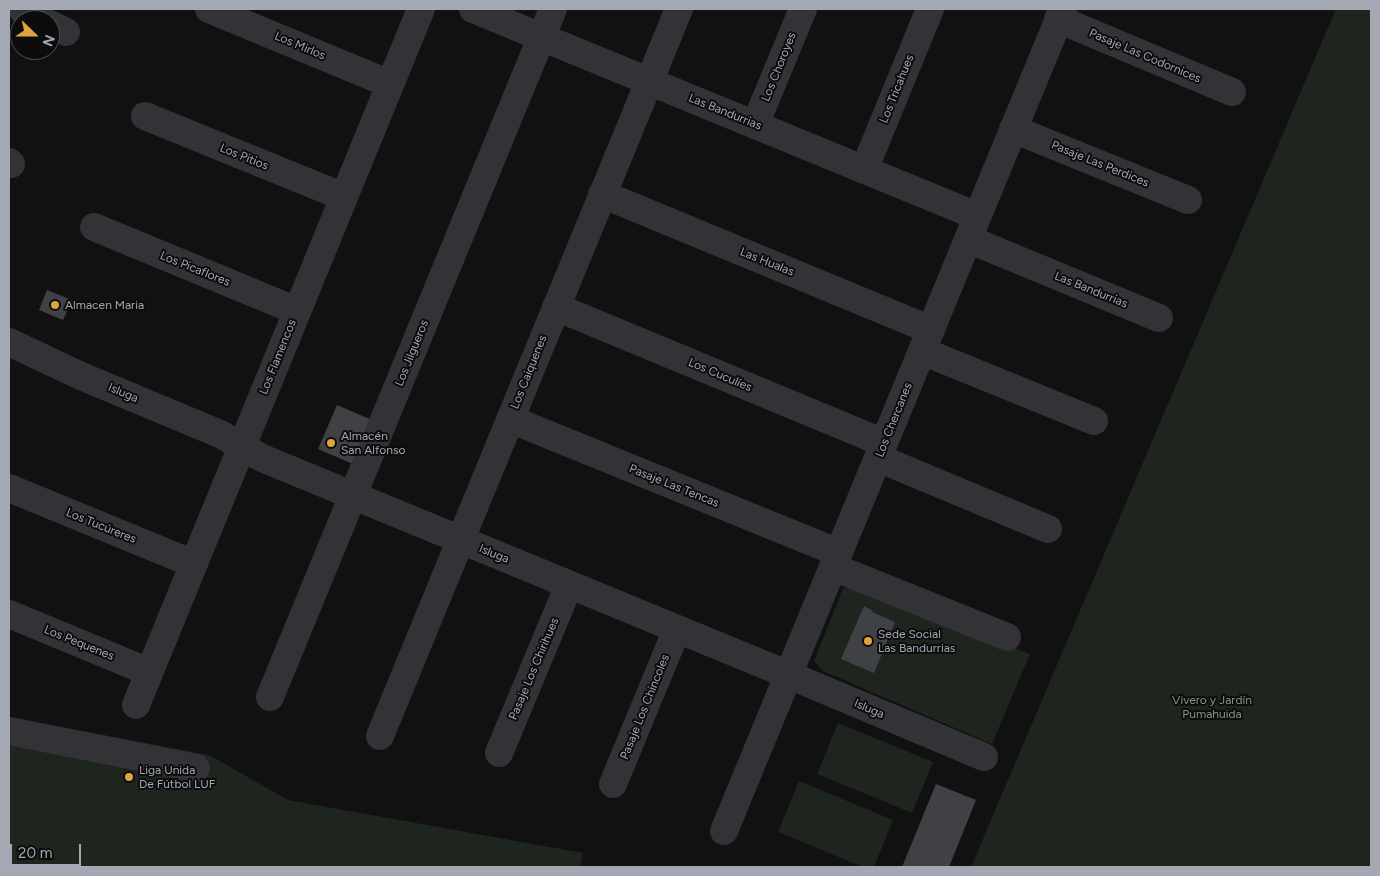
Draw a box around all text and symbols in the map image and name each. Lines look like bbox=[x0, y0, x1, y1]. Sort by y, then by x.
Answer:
north arrow bbox=[10, 10, 60, 60]
street label: Pasaje Las Codornices bbox=[1087, 26, 1203, 86]
street label: Los Mirlos bbox=[272, 29, 328, 63]
street label: Los Choroyes bbox=[759, 30, 799, 104]
text: N bbox=[39, 32, 58, 49]
street label: Los Tricahues bbox=[877, 53, 917, 125]
street label: Las Bandurrias bbox=[686, 91, 764, 133]
street label: Pasaje Las Perdices bbox=[1049, 138, 1151, 190]
street label: Los Pitios bbox=[217, 141, 271, 173]
street label: Las Hualas bbox=[738, 245, 796, 279]
street label: Los Picaflores bbox=[158, 248, 232, 290]
street label: Las Bandurrias bbox=[1052, 269, 1130, 311]
place label: Almacen Maria bbox=[65, 298, 144, 312]
marker: Almacen Maria bbox=[49, 299, 61, 311]
street label: Los Flamencos bbox=[256, 317, 300, 397]
street label: Los Jilgueros bbox=[392, 318, 432, 388]
street label: Los Caiquenes bbox=[508, 333, 550, 411]
street label: Los Cuculíes bbox=[686, 355, 754, 395]
street label: Isluga bbox=[106, 380, 140, 406]
street label: Los Chercanes bbox=[872, 381, 916, 459]
place label: Almacén San Alfonso bbox=[341, 429, 406, 457]
marker: Almacén San Alfonso bbox=[325, 437, 337, 449]
street label: Pasaje Las Tencas bbox=[627, 461, 721, 511]
street label: Los Tucúreres bbox=[64, 505, 138, 547]
street label: Isluga bbox=[477, 541, 511, 567]
street label: Pasaje Los Chirihues bbox=[506, 616, 562, 722]
street label: Los Pequenes bbox=[42, 622, 116, 664]
place label: Sede Social Las Bandurrias bbox=[878, 627, 955, 655]
marker: Sede Social Las Bandurrias bbox=[862, 635, 874, 647]
street label: Pasaje Los Chincoles bbox=[617, 652, 673, 762]
park label: Vivero y Jardín Pumahuida bbox=[1172, 693, 1252, 721]
street label: Isluga bbox=[852, 696, 886, 722]
place label: Liga Unida De Fútbol LUF bbox=[139, 763, 215, 791]
marker: Liga Unida De Fútbol LUF bbox=[123, 771, 135, 783]
scale bar bbox=[12, 834, 84, 866]
text: 20 m bbox=[18, 844, 52, 862]

